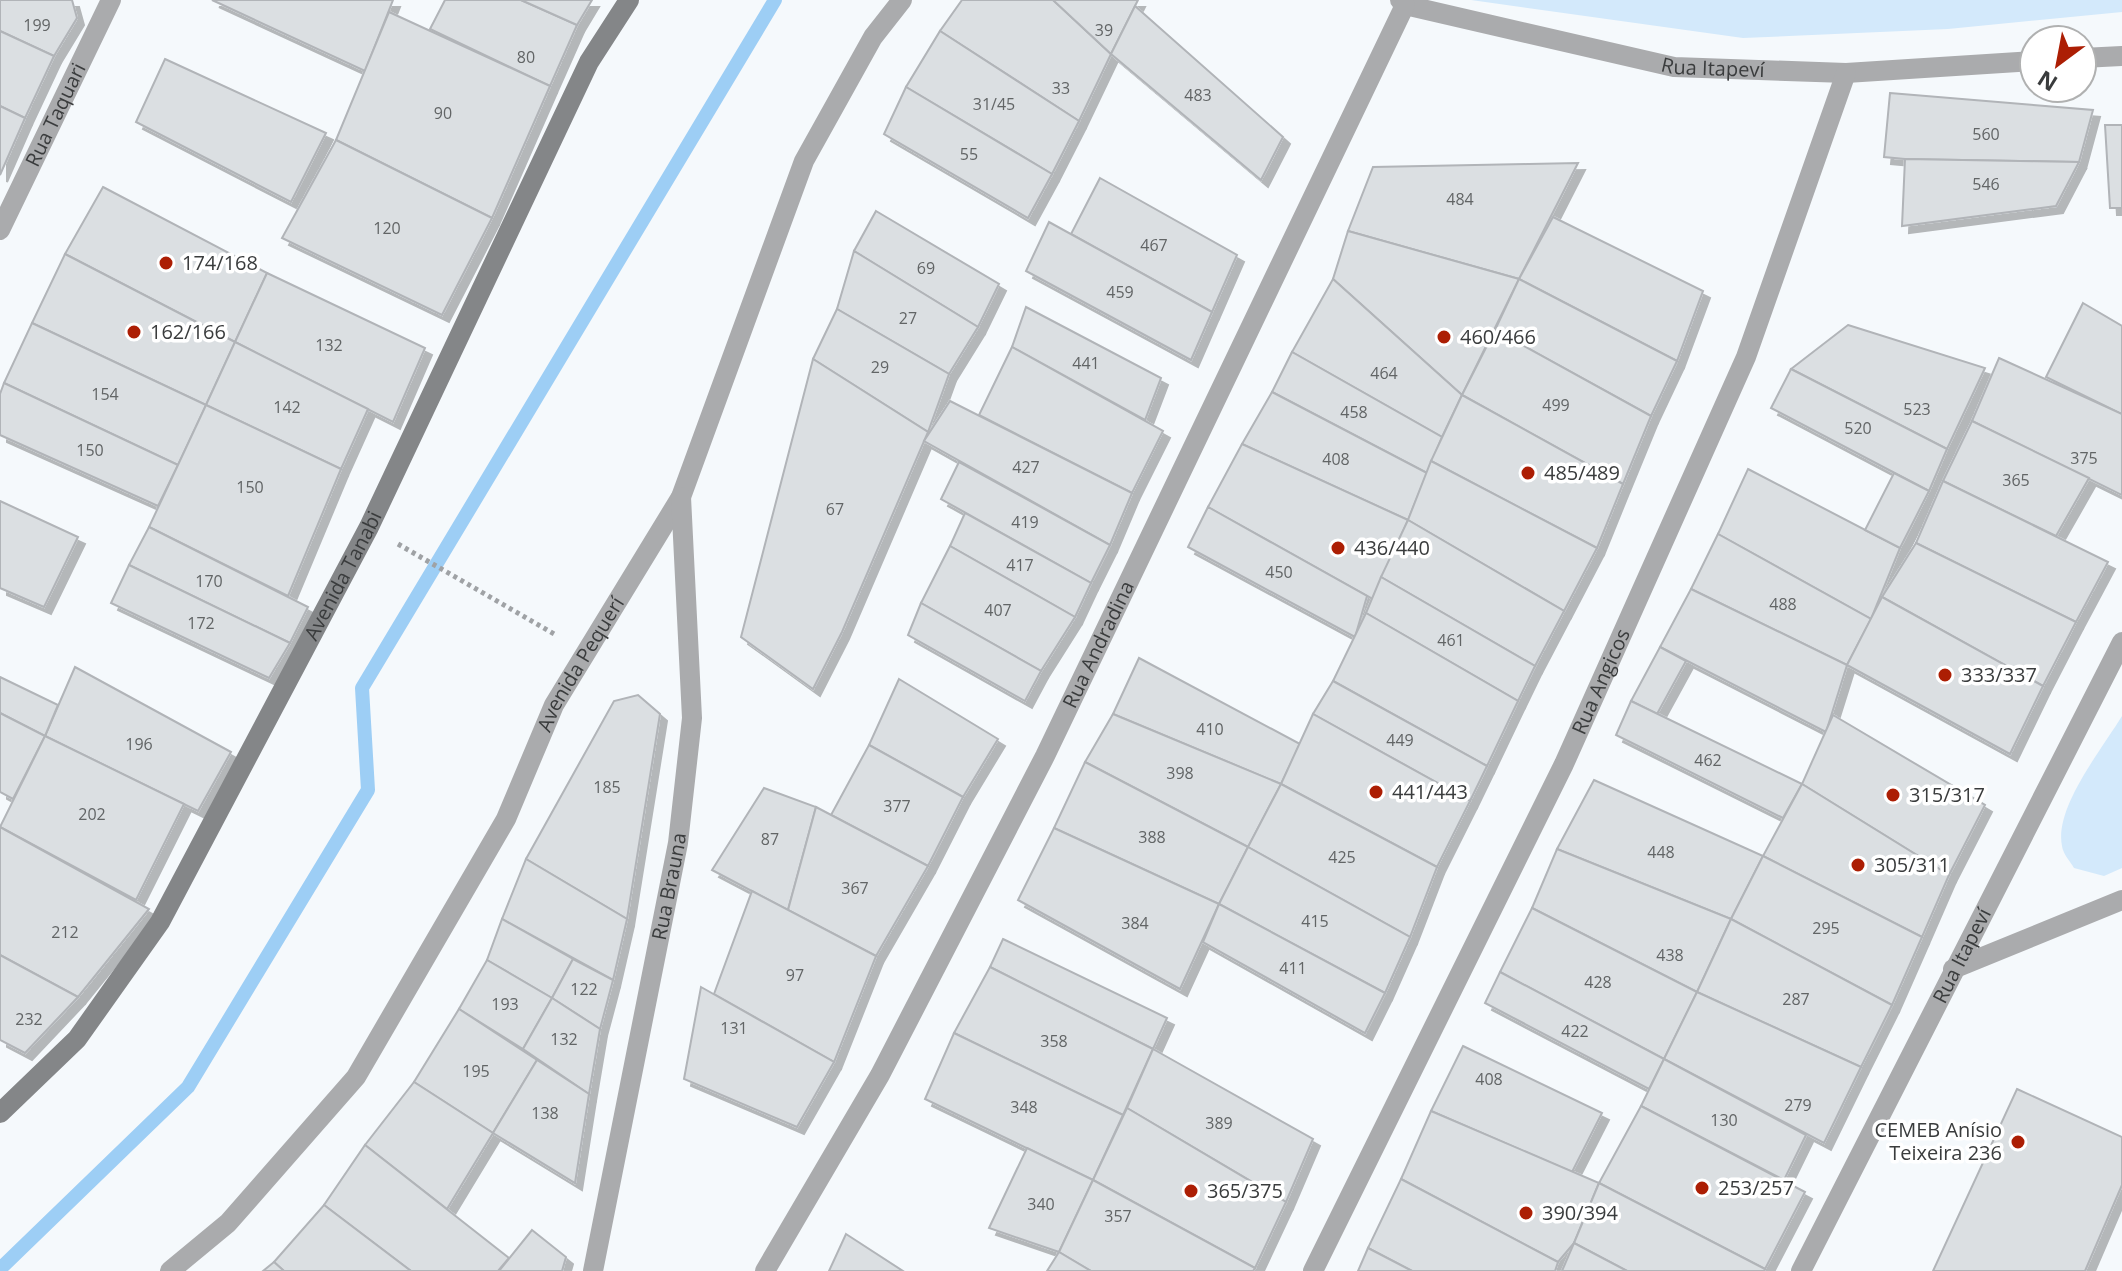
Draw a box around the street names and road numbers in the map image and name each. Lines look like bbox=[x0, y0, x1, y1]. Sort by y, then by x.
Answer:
street label: Rua Itapeví bbox=[1659, 50, 1766, 83]
street label: Rua Taquari bbox=[19, 58, 92, 171]
street label: Avenida Tanabi bbox=[297, 506, 388, 645]
street label: Rua Andradina bbox=[1056, 576, 1140, 712]
street label: Avenida Pequerí bbox=[530, 591, 630, 735]
street label: Rua Angicos bbox=[1565, 624, 1636, 738]
street label: Rua Brauna bbox=[645, 831, 692, 942]
street label: Rua Itapeví bbox=[1926, 902, 1997, 1008]

